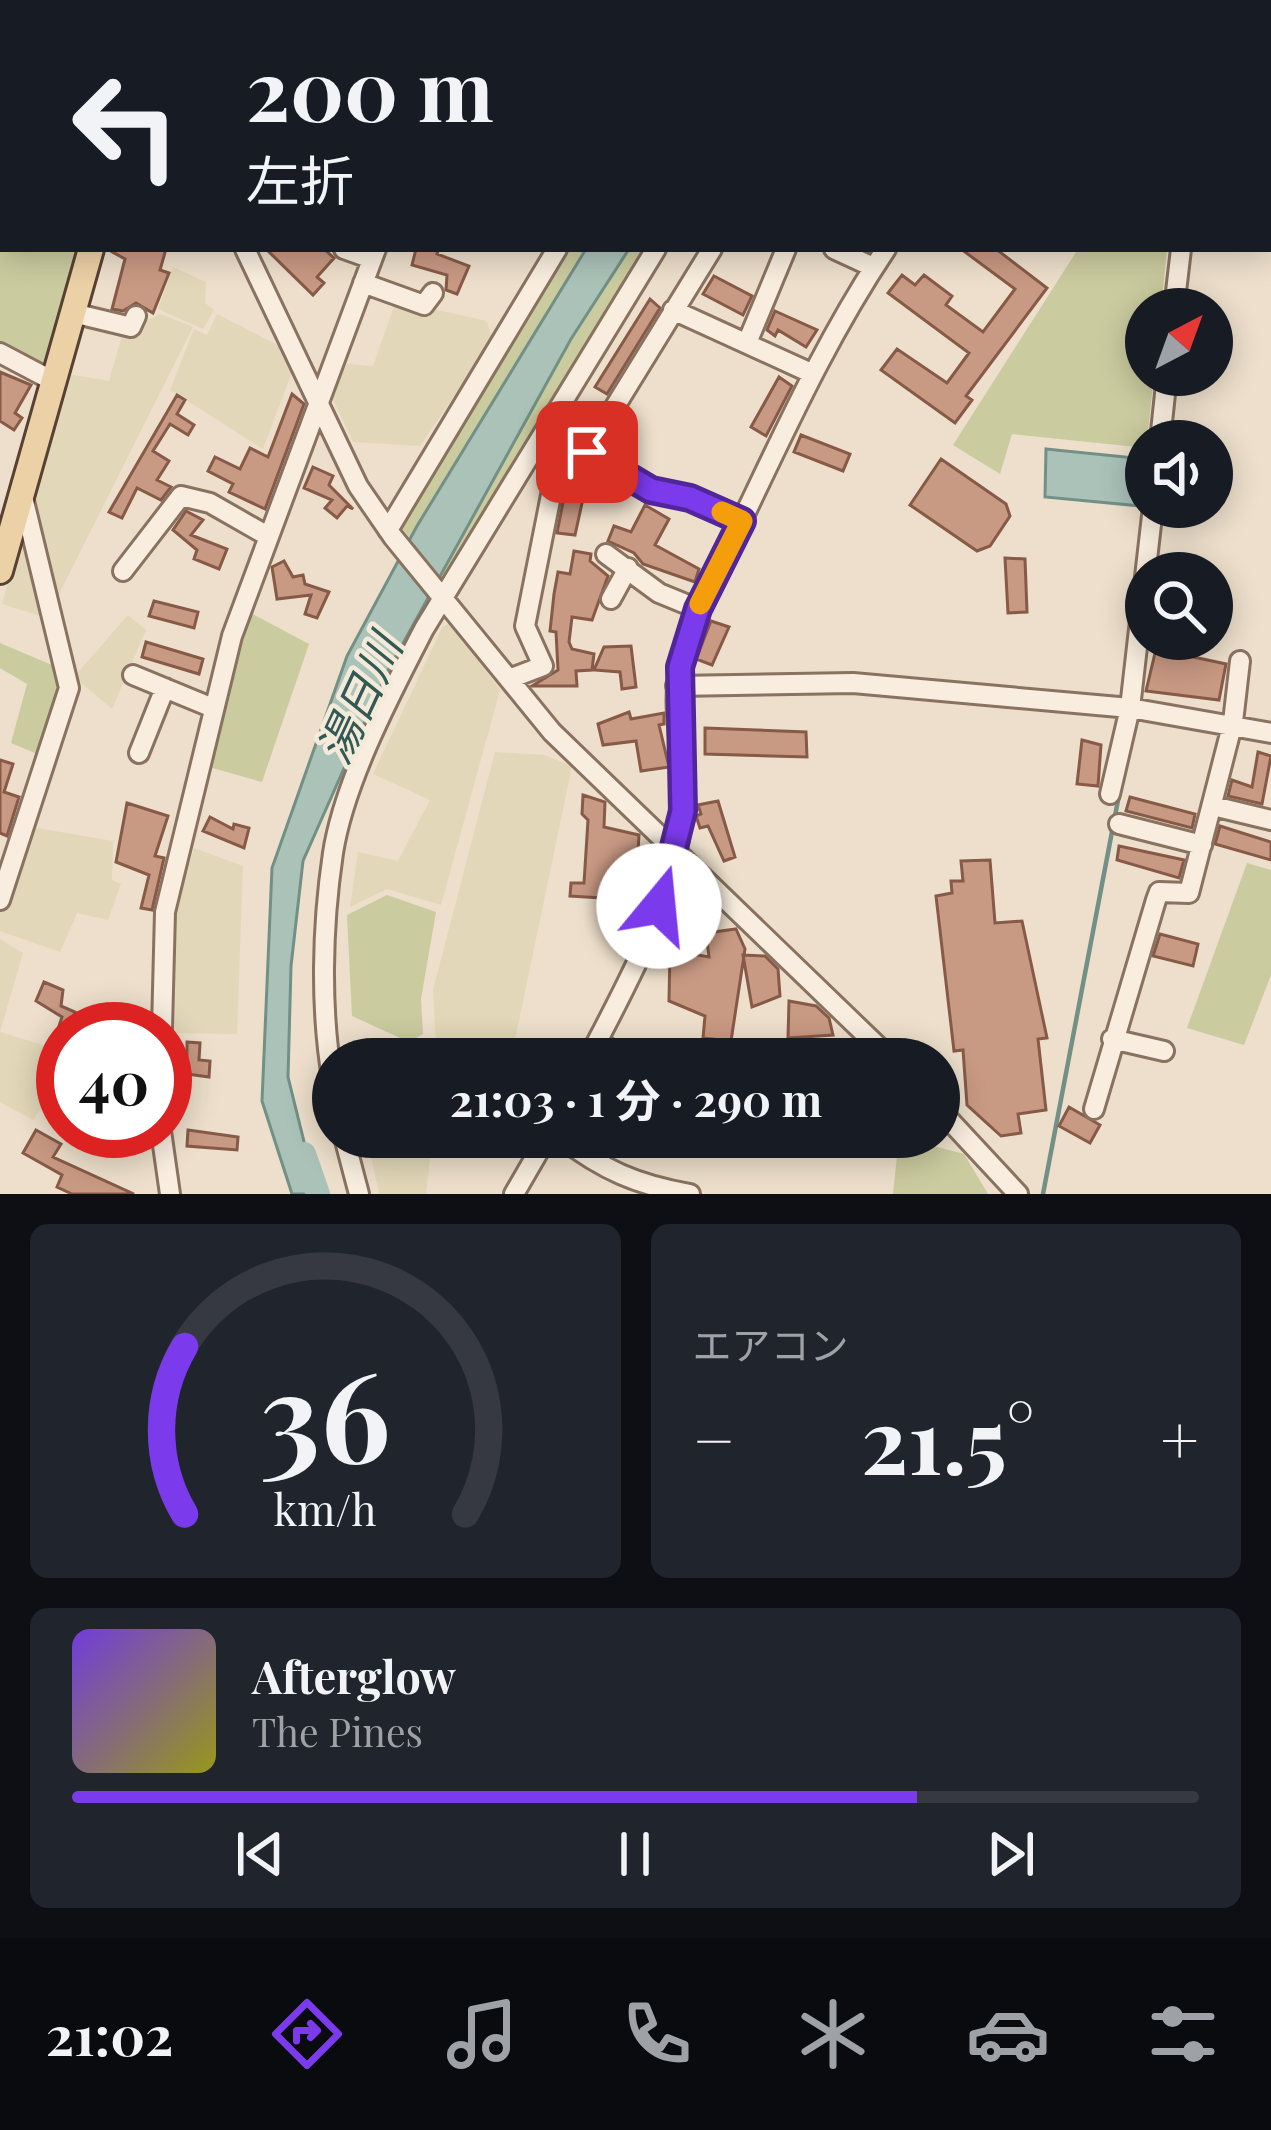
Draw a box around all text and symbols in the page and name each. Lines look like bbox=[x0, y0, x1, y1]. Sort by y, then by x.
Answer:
text: 200 m bbox=[246, 31, 494, 143]
icon: left bbox=[48, 48, 204, 204]
text: 左折 bbox=[246, 143, 354, 215]
north arrow bbox=[1125, 288, 1233, 396]
map controls bbox=[1125, 288, 1233, 660]
pin bbox=[536, 401, 638, 503]
icon: arrive bbox=[554, 419, 620, 485]
button: sound bbox=[1125, 420, 1233, 528]
button: search bbox=[1125, 552, 1233, 660]
water label: 湯日川 bbox=[302, 620, 415, 772]
position arrow bbox=[596, 843, 722, 969]
speed limit sign: 40 bbox=[36, 1002, 192, 1158]
text: 21:03 · 1 分 · 290 m bbox=[450, 1068, 822, 1128]
text: エアコン bbox=[693, 1318, 849, 1370]
text: 36 bbox=[260, 1328, 391, 1494]
text: 21.5° bbox=[861, 1378, 1035, 1498]
text: − bbox=[693, 1394, 735, 1482]
text: + bbox=[1160, 1394, 1199, 1482]
text: km/h bbox=[274, 1480, 377, 1537]
text: Afterglow bbox=[252, 1645, 456, 1705]
text: The Pines bbox=[252, 1705, 423, 1757]
icon: previous bbox=[227, 1821, 293, 1887]
icon: pause bbox=[602, 1821, 668, 1887]
icon: next bbox=[978, 1821, 1044, 1887]
icon: directions bbox=[265, 1992, 349, 2076]
icon: music bbox=[440, 1992, 524, 2076]
icon: phone bbox=[615, 1992, 699, 2076]
icon: climate bbox=[791, 1992, 875, 2076]
icon: car bbox=[966, 1992, 1050, 2076]
icon: filters bbox=[1141, 1992, 1225, 2076]
text: 21:02 bbox=[46, 1998, 173, 2070]

